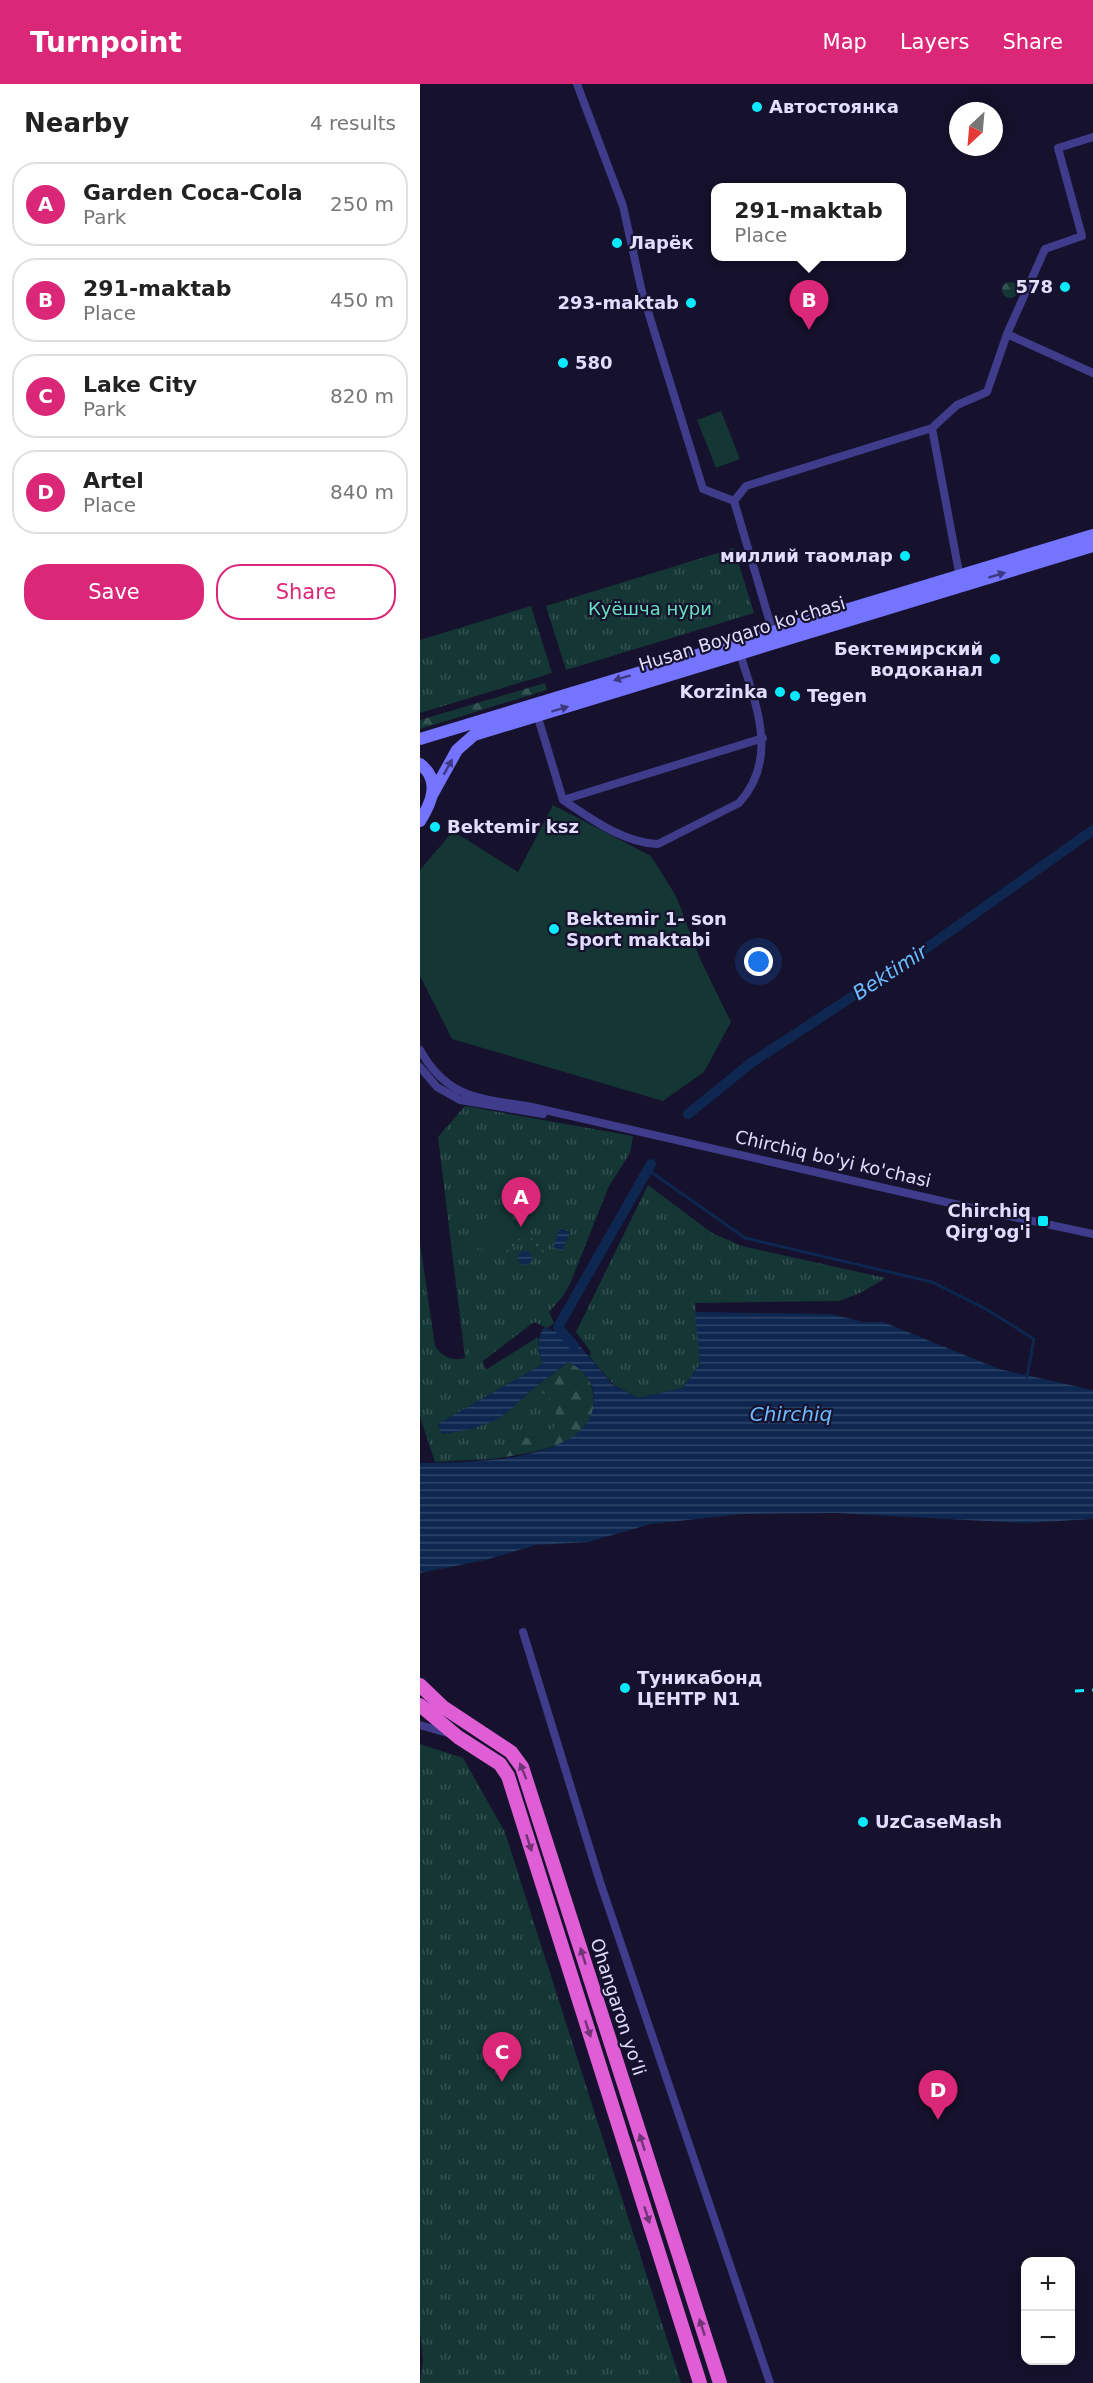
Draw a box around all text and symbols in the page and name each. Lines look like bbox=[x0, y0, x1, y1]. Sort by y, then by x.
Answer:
text: Turnpoint bbox=[30, 26, 182, 59]
text: Map bbox=[823, 30, 867, 54]
text: Layers bbox=[900, 30, 969, 54]
text: Share bbox=[1002, 30, 1063, 54]
place label: Автостоянка bbox=[769, 96, 899, 117]
marker: Автостоянка bbox=[750, 100, 764, 114]
north arrow bbox=[949, 102, 1003, 156]
text: Nearby bbox=[24, 108, 129, 138]
text: 4 results bbox=[310, 111, 396, 135]
text: Garden Coca-Cola bbox=[83, 180, 303, 205]
popup bbox=[711, 183, 906, 261]
text: A bbox=[38, 192, 53, 216]
text: 250 m bbox=[330, 192, 394, 216]
text: 291-maktab bbox=[734, 198, 883, 223]
text: Park bbox=[83, 205, 126, 229]
text: Place bbox=[734, 223, 787, 247]
place label: Ларёк bbox=[629, 232, 693, 253]
marker: Ларёк bbox=[610, 236, 624, 250]
text: 291-maktab bbox=[83, 276, 232, 301]
place label: 578 bbox=[1015, 276, 1053, 297]
pin: B bbox=[790, 280, 828, 330]
marker: 578 bbox=[1058, 280, 1072, 294]
text: B bbox=[38, 288, 53, 312]
text: 450 m bbox=[330, 288, 394, 312]
place label: 293-maktab bbox=[557, 292, 679, 313]
marker: 293-maktab bbox=[684, 296, 698, 310]
text: Place bbox=[83, 301, 136, 325]
place label: 580 bbox=[575, 352, 613, 373]
marker: 580 bbox=[556, 356, 570, 370]
text: Lake City bbox=[83, 372, 197, 397]
text: C bbox=[38, 384, 53, 408]
text: 820 m bbox=[330, 384, 394, 408]
text: Park bbox=[83, 397, 126, 421]
text: Artel bbox=[83, 468, 144, 493]
text: D bbox=[37, 480, 54, 504]
text: 840 m bbox=[330, 480, 394, 504]
text: Place bbox=[83, 493, 136, 517]
place label: миллий таомлар bbox=[720, 545, 893, 566]
marker: миллий таомлар bbox=[898, 549, 912, 563]
button: Save bbox=[24, 564, 204, 620]
button: Share bbox=[216, 564, 396, 620]
one-way arrow bbox=[988, 570, 1006, 579]
street label: Husan Boyqaro ko'chasi bbox=[636, 592, 848, 675]
park label: Куёшча нури bbox=[588, 598, 712, 619]
place label: Бектемирский водоканал bbox=[834, 638, 983, 680]
marker: Бектемирский водоканал bbox=[988, 652, 1002, 666]
one-way arrow bbox=[613, 674, 631, 683]
place label: Korzinka bbox=[680, 681, 768, 702]
marker: Korzinka bbox=[773, 685, 787, 699]
place label: Tegen bbox=[807, 685, 867, 706]
marker: Tegen bbox=[788, 689, 802, 703]
one-way arrow bbox=[552, 704, 570, 713]
one-way arrow bbox=[442, 759, 453, 775]
place label: Bektemir ksz bbox=[447, 816, 579, 837]
marker: Bektemir ksz bbox=[428, 820, 442, 834]
place label: Bektemir 1- son Sport maktabi bbox=[566, 908, 727, 950]
marker: Bektemir 1- son Sport maktabi bbox=[547, 922, 561, 936]
water label: Bektimir bbox=[848, 938, 933, 1005]
your location bbox=[744, 947, 773, 976]
street label: Chirchiq bo'yi ko'chasi bbox=[733, 1126, 933, 1191]
pin: A bbox=[502, 1178, 540, 1227]
place label: Chirchiq Qirg'og'i bbox=[945, 1200, 1031, 1242]
marker: Chirchiq Qirg'og'i bbox=[1036, 1214, 1050, 1228]
water label: Chirchiq bbox=[750, 1402, 832, 1426]
place label: Туникабонд ЦЕНТР N1 bbox=[637, 1667, 762, 1709]
marker: Туникабонд ЦЕНТР N1 bbox=[618, 1681, 632, 1695]
one-way arrow bbox=[517, 1761, 527, 1779]
place label: UzCaseMash bbox=[875, 1811, 1002, 1832]
marker: UzCaseMash bbox=[856, 1815, 870, 1829]
one-way arrow bbox=[525, 1834, 534, 1852]
street label: Ohangaron yoʻli bbox=[586, 1936, 651, 2078]
one-way arrow bbox=[578, 1947, 587, 1965]
one-way arrow bbox=[584, 2020, 593, 2038]
pin: C bbox=[482, 2032, 521, 2082]
pin: D bbox=[918, 2070, 958, 2120]
one-way arrow bbox=[637, 2133, 647, 2151]
one-way arrow bbox=[643, 2206, 652, 2224]
map controls bbox=[1021, 2257, 1075, 2365]
button: + bbox=[1021, 2257, 1075, 2311]
button: − bbox=[1021, 2311, 1075, 2365]
one-way arrow bbox=[697, 2318, 706, 2336]

